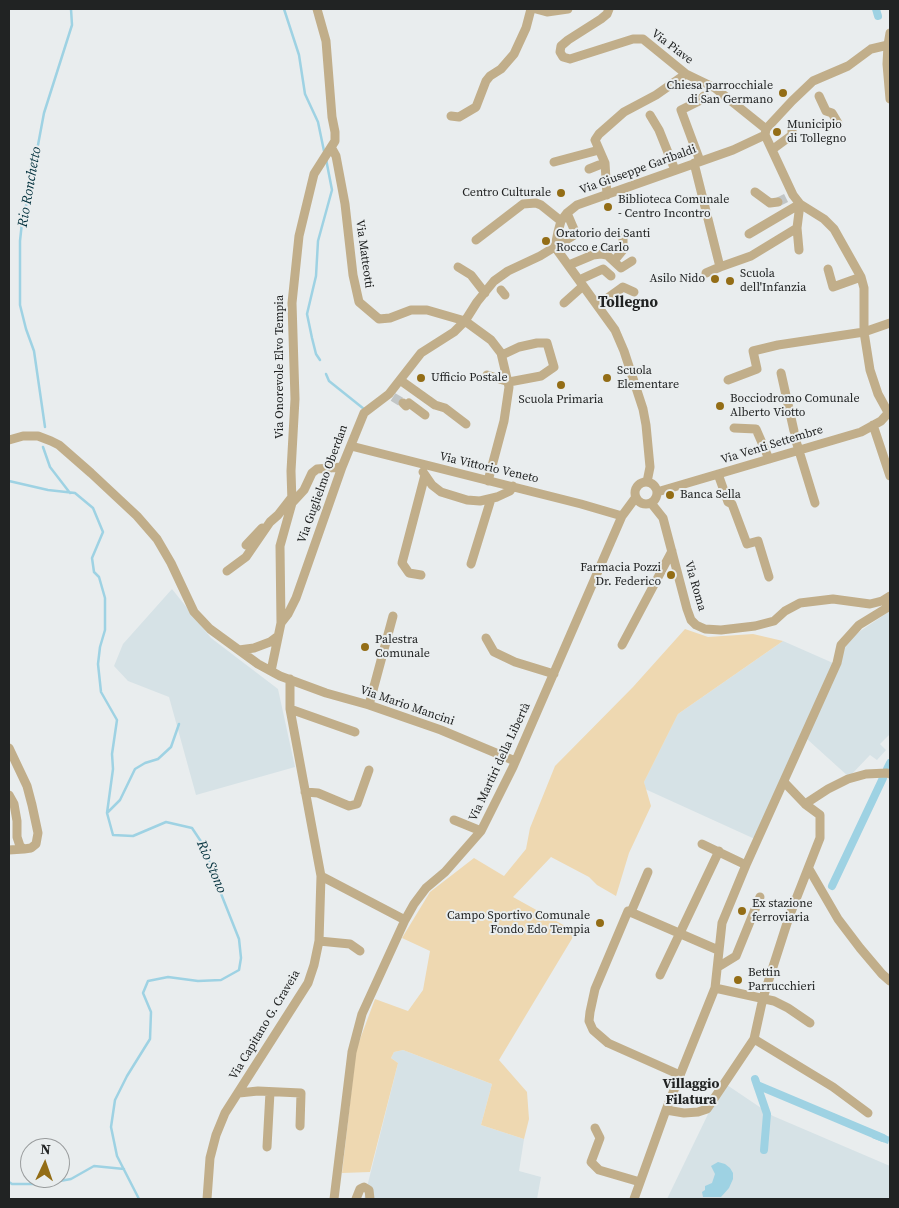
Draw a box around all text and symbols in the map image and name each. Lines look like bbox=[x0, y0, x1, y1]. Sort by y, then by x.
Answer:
street label: Via Piave bbox=[648, 27, 696, 67]
place label: Chiesa parrocchiale di San Germano bbox=[667, 79, 773, 107]
marker: Chiesa parrocchiale di San Germano bbox=[777, 87, 789, 99]
place label: Municipio di Tollegno bbox=[787, 118, 846, 146]
marker: Municipio di Tollegno bbox=[771, 126, 783, 138]
street label: Via Giuseppe Garibaldi bbox=[578, 142, 698, 198]
water label: Rio Ronchetto bbox=[15, 145, 45, 229]
place label: Centro Culturale bbox=[462, 186, 551, 200]
marker: Centro Culturale bbox=[555, 187, 567, 199]
place label: Biblioteca Comunale - Centro Incontro bbox=[618, 193, 729, 221]
marker: Biblioteca Comunale - Centro Incontro bbox=[602, 201, 614, 213]
street label: Via Matteotti bbox=[352, 219, 376, 289]
place label: Oratorio dei Santi Rocco e Carlo bbox=[556, 227, 650, 255]
marker: Oratorio dei Santi Rocco e Carlo bbox=[540, 235, 552, 247]
place label: Scuola dell'Infanzia bbox=[740, 267, 806, 295]
place label: Asilo Nido bbox=[650, 272, 705, 286]
marker: Asilo Nido bbox=[709, 273, 721, 285]
marker: Scuola dell'Infanzia bbox=[724, 275, 736, 287]
district label: Tollegno bbox=[598, 294, 658, 312]
street label: Via Onorevole Elvo Tempia bbox=[273, 295, 287, 439]
place label: Scuola Elementare bbox=[617, 364, 679, 392]
place label: Ufficio Postale bbox=[431, 371, 508, 385]
marker: Ufficio Postale bbox=[415, 372, 427, 384]
marker: Scuola Elementare bbox=[601, 372, 613, 384]
marker: Scuola Primaria bbox=[555, 379, 567, 391]
place label: Bocciodromo Comunale Alberto Viotto bbox=[730, 392, 860, 420]
place label: Scuola Primaria bbox=[519, 393, 603, 407]
marker: Bocciodromo Comunale Alberto Viotto bbox=[714, 400, 726, 412]
street label: Via Guglielmo Oberdan bbox=[295, 423, 351, 545]
street label: Via Venti Settembre bbox=[719, 423, 825, 467]
street label: Via Vittorio Veneto bbox=[438, 450, 540, 486]
place label: Banca Sella bbox=[680, 488, 741, 502]
marker: Banca Sella bbox=[664, 489, 676, 501]
street label: Via Roma bbox=[681, 559, 709, 613]
place label: Farmacia Pozzi Dr. Federico bbox=[580, 561, 661, 589]
marker: Farmacia Pozzi Dr. Federico bbox=[665, 569, 677, 581]
place label: Palestra Comunale bbox=[375, 633, 430, 661]
marker: Palestra Comunale bbox=[359, 641, 371, 653]
street label: Via Mario Mancini bbox=[358, 683, 456, 729]
street label: Via Martiri della Libertà bbox=[466, 701, 534, 823]
water label: Rio Stono bbox=[192, 838, 230, 896]
place label: Ex stazione ferroviaria bbox=[752, 897, 813, 925]
marker: Ex stazione ferroviaria bbox=[736, 905, 748, 917]
place label: Campo Sportivo Comunale Fondo Edo Tempia bbox=[447, 909, 590, 937]
marker: Campo Sportivo Comunale Fondo Edo Tempia bbox=[594, 917, 606, 929]
place label: Bettin Parrucchieri bbox=[748, 966, 815, 994]
street label: Via Capitano G. Craveia bbox=[227, 968, 303, 1082]
marker: Bettin Parrucchieri bbox=[732, 974, 744, 986]
district label: Villaggio Filatura bbox=[663, 1076, 719, 1108]
north arrow bbox=[20, 1138, 70, 1188]
text: N bbox=[40, 1139, 51, 1159]

